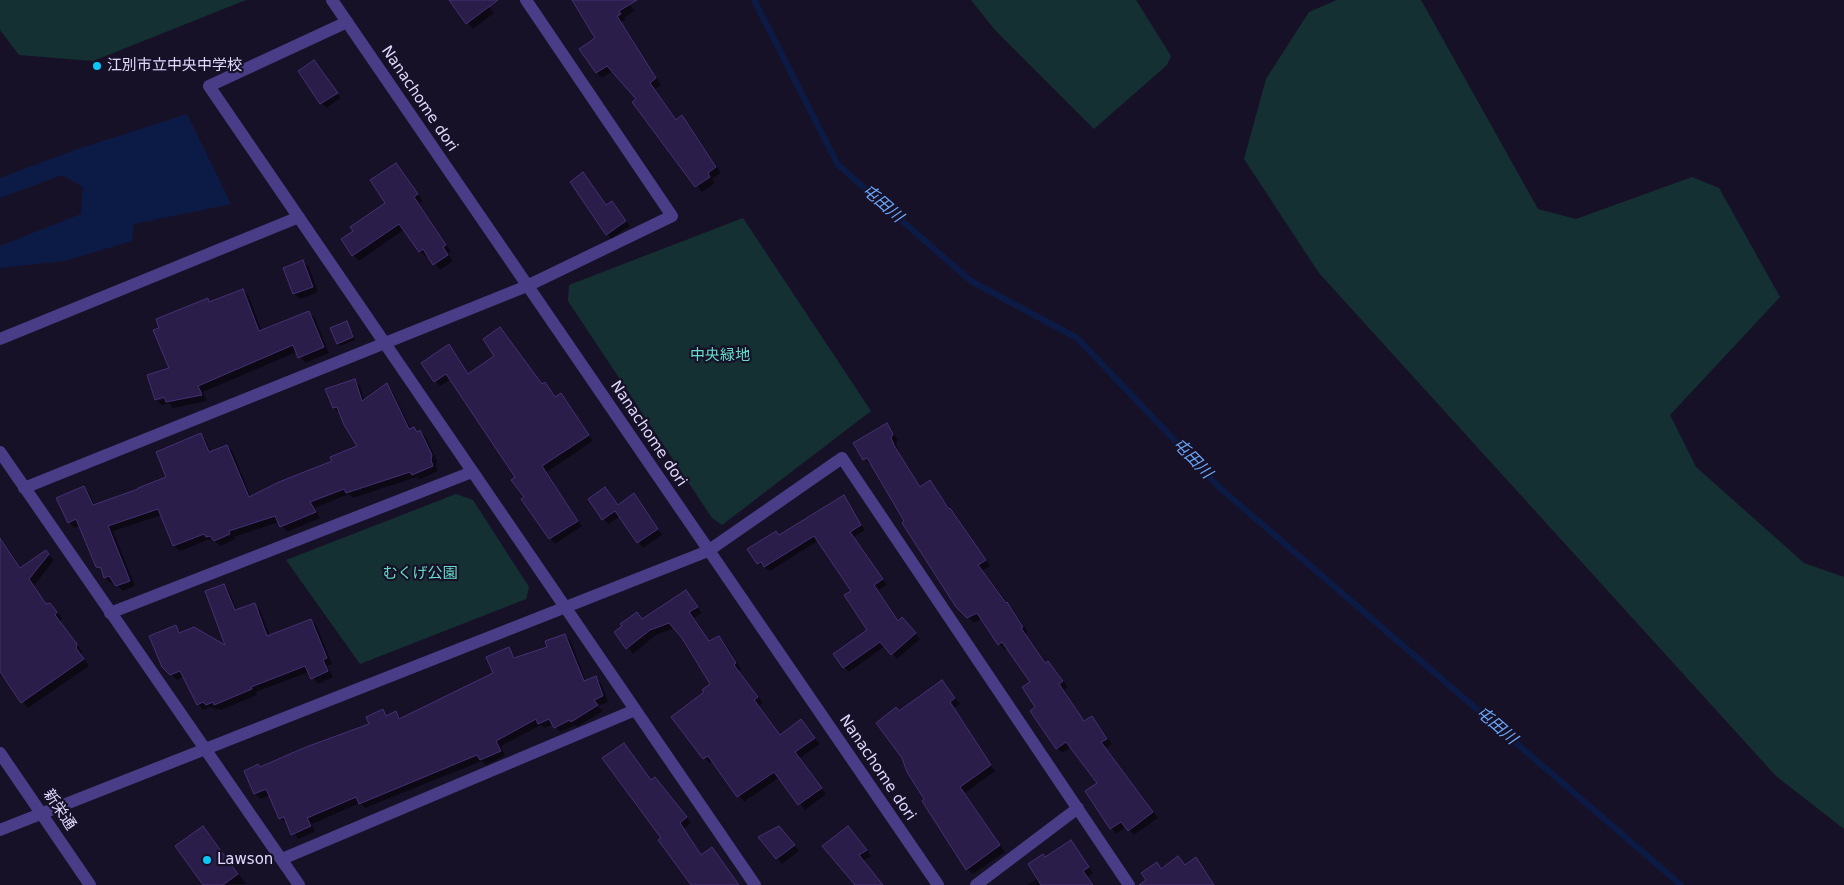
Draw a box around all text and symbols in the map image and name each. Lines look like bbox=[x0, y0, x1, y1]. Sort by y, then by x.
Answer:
street label: Nanachome dori bbox=[377, 43, 461, 155]
place label: 江別市立中央中学校 bbox=[107, 57, 242, 75]
marker: 江別市立中央中学校 bbox=[91, 60, 103, 72]
water label: 屯田川 bbox=[858, 181, 906, 227]
park label: 中央緑地 bbox=[690, 347, 750, 365]
street label: Nanachome dori bbox=[606, 378, 690, 490]
water label: 屯田川 bbox=[1168, 435, 1216, 483]
park label: むくげ公園 bbox=[383, 565, 457, 583]
water label: 屯田川 bbox=[1472, 703, 1520, 749]
street label: Nanachome dori bbox=[835, 712, 919, 824]
street label: 新栄通 bbox=[39, 786, 79, 834]
place label: Lawson bbox=[217, 851, 273, 869]
marker: Lawson bbox=[201, 854, 213, 866]

